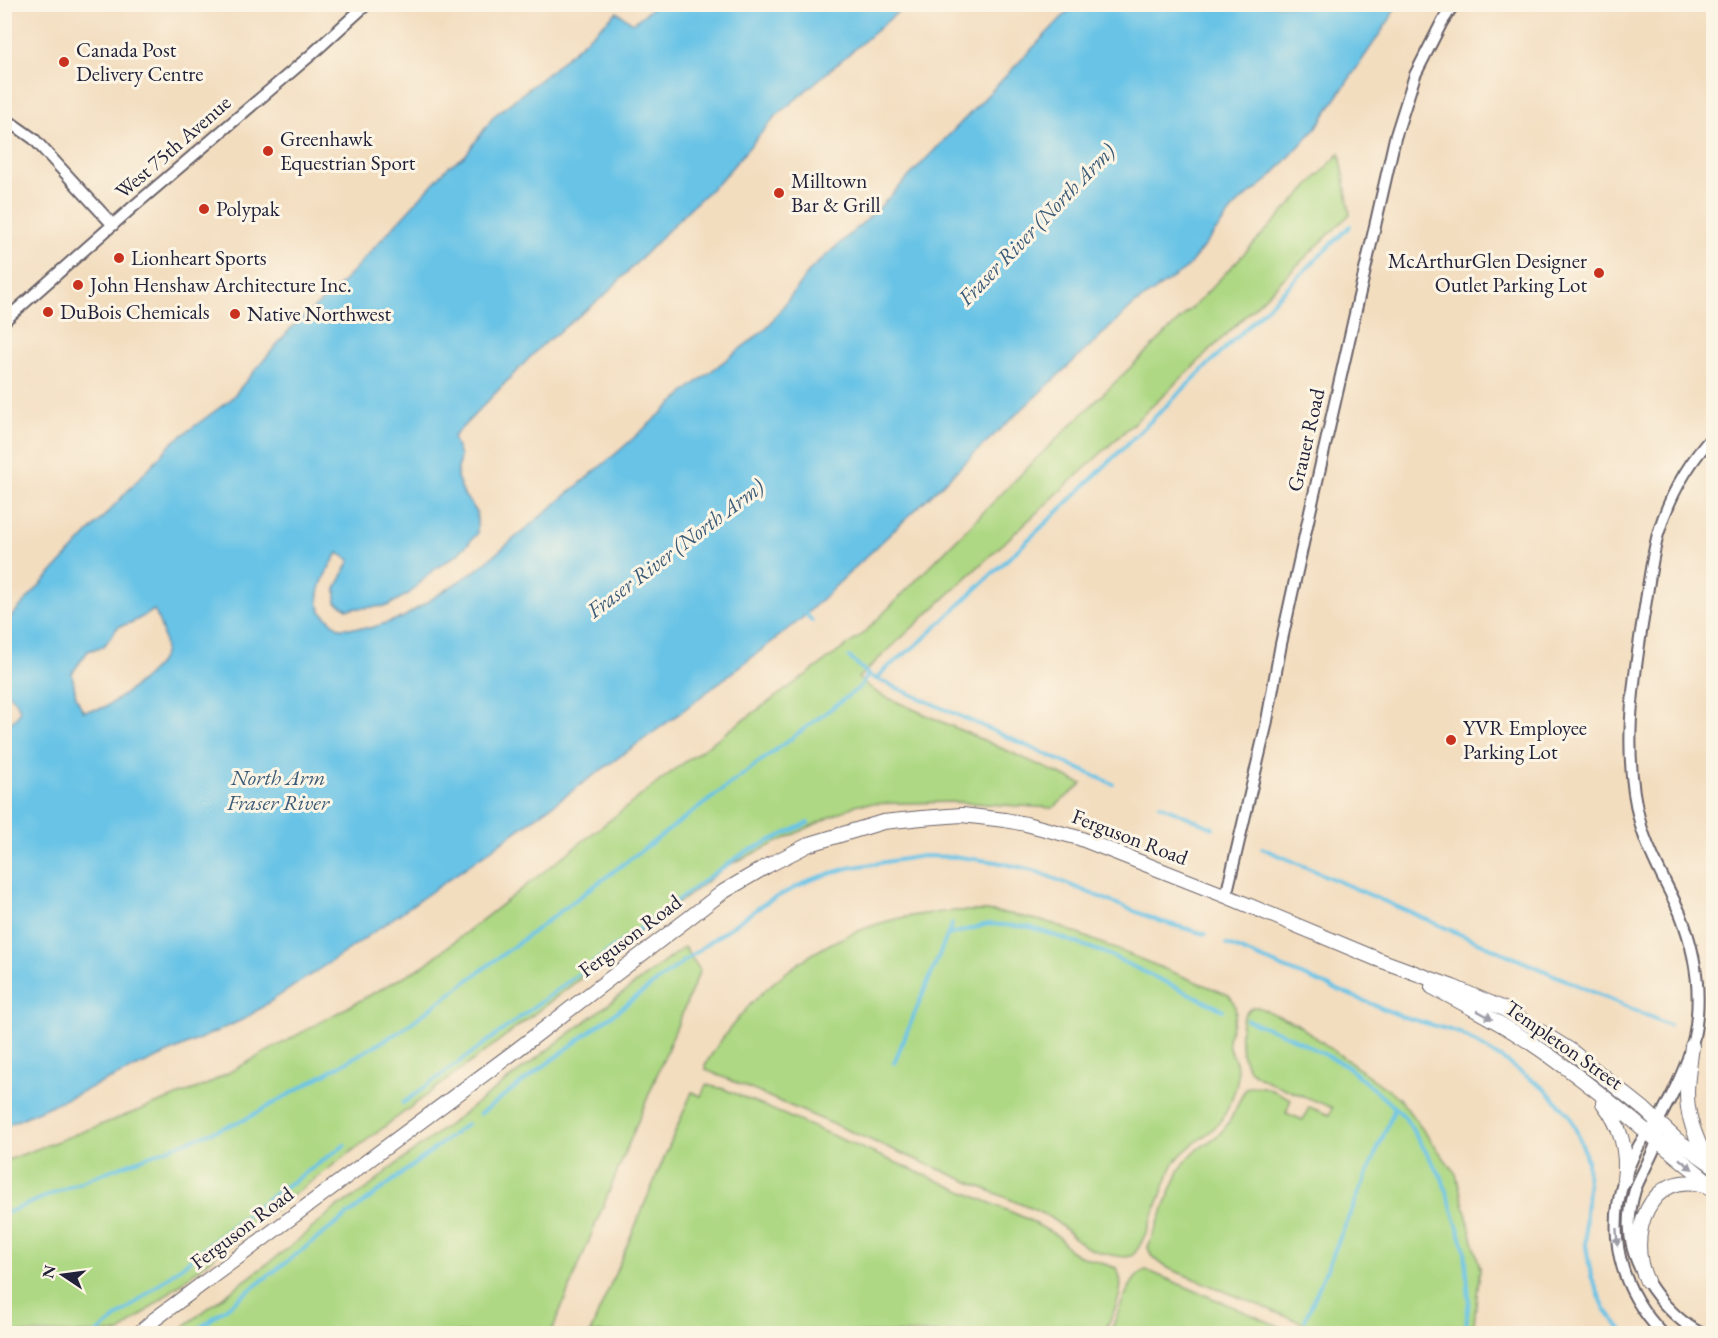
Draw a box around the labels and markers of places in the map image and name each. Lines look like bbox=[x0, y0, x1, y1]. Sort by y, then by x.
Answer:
place label: Canada Post Delivery Centre bbox=[76, 36, 203, 87]
marker: Canada Post Delivery Centre bbox=[57, 55, 71, 69]
place label: Greenhawk Equestrian Sport bbox=[280, 125, 416, 176]
marker: Greenhawk Equestrian Sport bbox=[261, 144, 275, 158]
place label: Milltown Bar & Grill bbox=[791, 167, 881, 218]
marker: Milltown Bar & Grill bbox=[772, 186, 786, 200]
place label: Polypak bbox=[216, 195, 281, 222]
marker: Polypak bbox=[197, 202, 211, 216]
place label: Lionheart Sports bbox=[131, 244, 267, 271]
place label: McArthurGlen Designer Outlet Parking Lot bbox=[1388, 247, 1587, 298]
marker: Lionheart Sports bbox=[112, 251, 126, 265]
marker: McArthurGlen Designer Outlet Parking Lot bbox=[1592, 266, 1606, 280]
place label: John Henshaw Architecture Inc. bbox=[88, 271, 352, 298]
marker: John Henshaw Architecture Inc. bbox=[71, 278, 85, 292]
place label: DuBois Chemicals bbox=[60, 298, 210, 325]
place label: Native Northwest bbox=[247, 300, 392, 327]
marker: DuBois Chemicals bbox=[41, 305, 55, 319]
marker: Native Northwest bbox=[228, 307, 242, 321]
place label: YVR Employee Parking Lot bbox=[1463, 714, 1587, 765]
marker: YVR Employee Parking Lot bbox=[1444, 733, 1458, 747]

